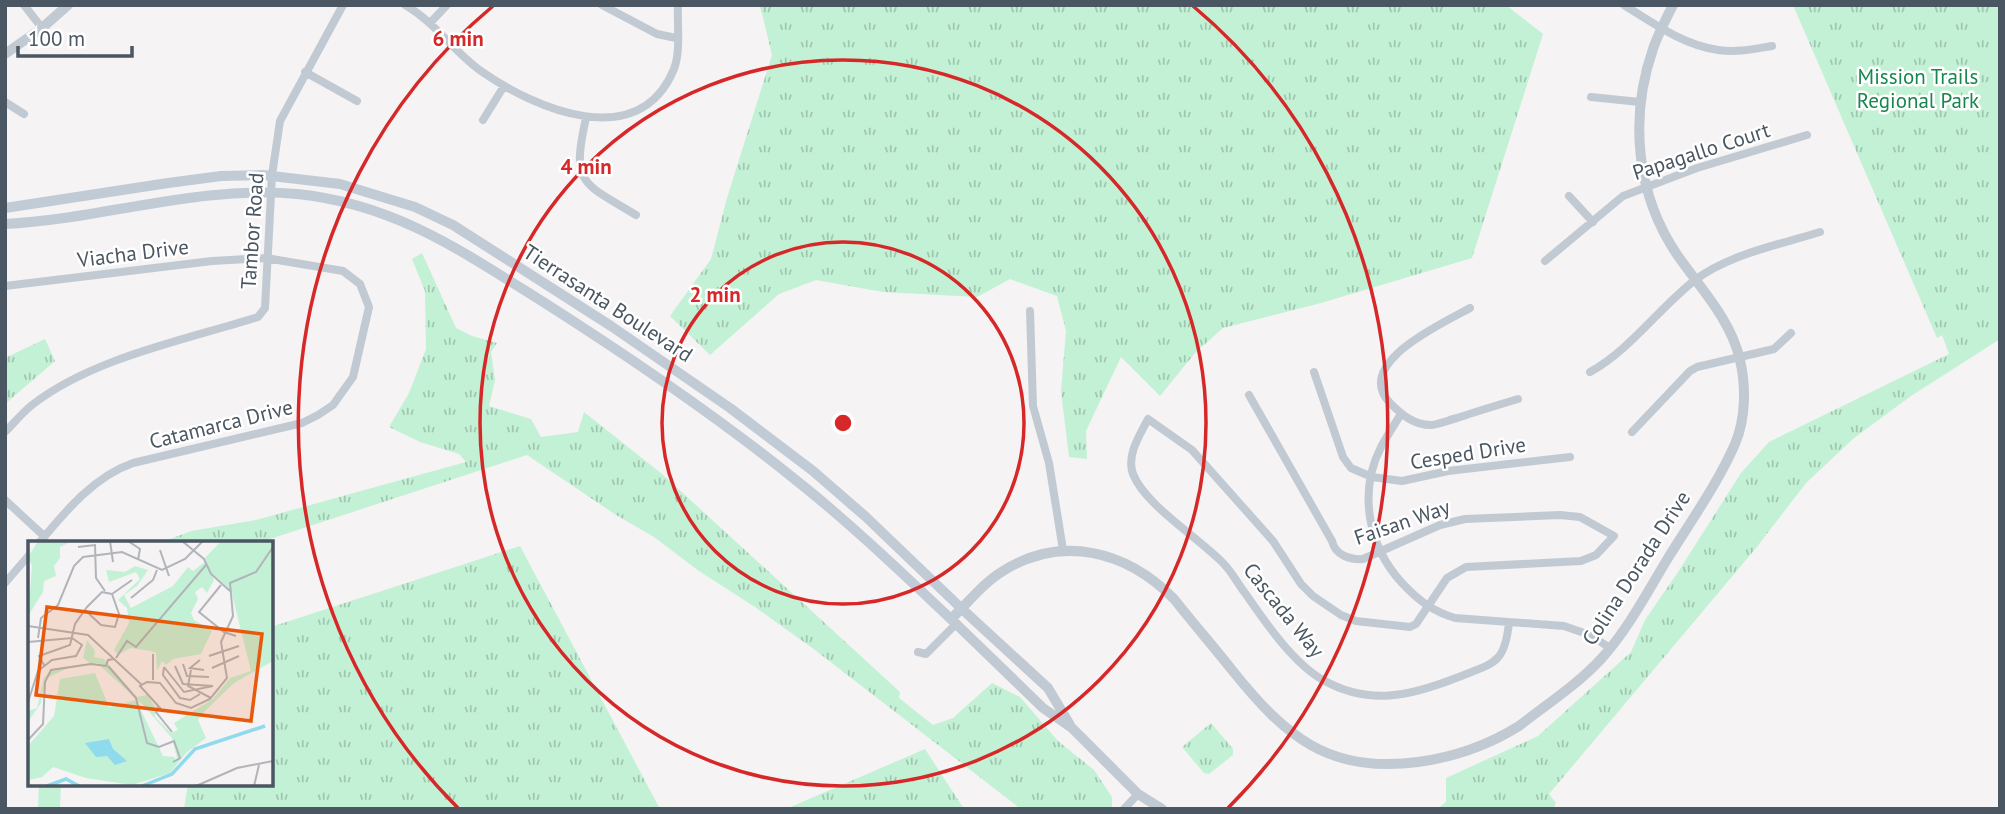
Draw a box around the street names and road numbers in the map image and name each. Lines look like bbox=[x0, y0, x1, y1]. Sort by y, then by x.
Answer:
street label: Papagallo Court bbox=[1629, 116, 1773, 186]
street label: Tambor Road bbox=[234, 172, 270, 290]
street label: Viacha Drive bbox=[75, 233, 190, 273]
street label: Tierrasanta Boulevard bbox=[518, 238, 698, 368]
street label: Catamarca Drive bbox=[147, 393, 295, 455]
street label: Cesped Drive bbox=[1408, 431, 1528, 475]
street label: Colina Dorada Drive bbox=[1576, 486, 1696, 650]
street label: Faisan Way bbox=[1351, 493, 1454, 551]
street label: Cascada Way bbox=[1237, 557, 1331, 663]

